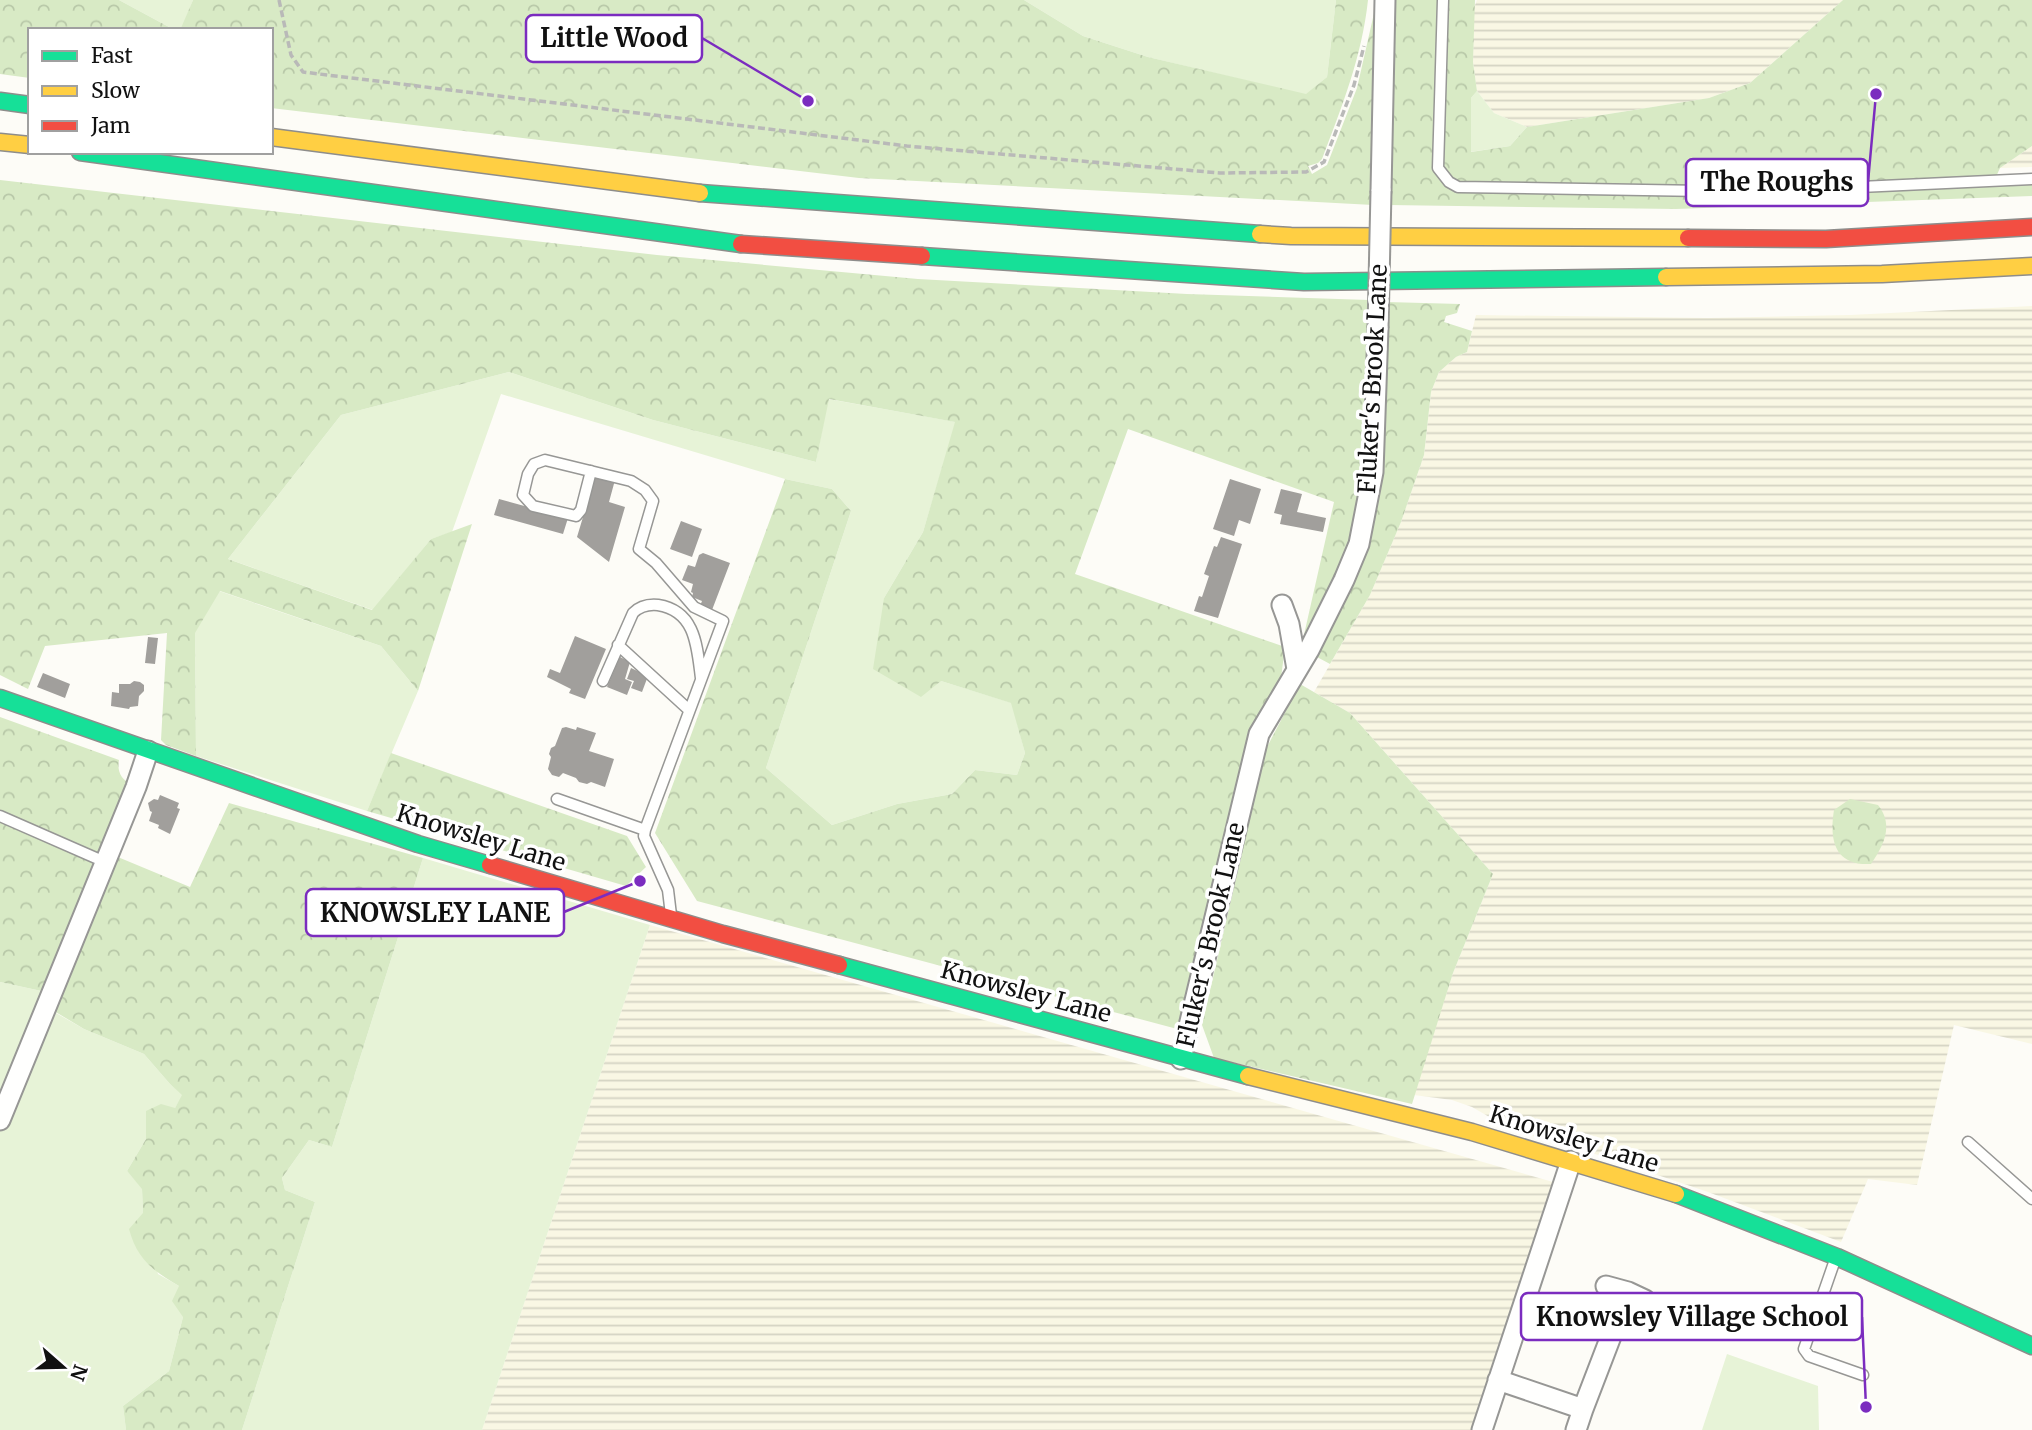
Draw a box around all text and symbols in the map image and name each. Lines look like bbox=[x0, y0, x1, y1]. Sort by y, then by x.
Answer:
callout: Little Wood bbox=[526, 15, 702, 62]
text: Little Wood bbox=[540, 21, 688, 54]
legend bbox=[28, 28, 273, 154]
text: Fast bbox=[91, 42, 133, 69]
text: Slow bbox=[91, 77, 140, 104]
text: Jam bbox=[90, 112, 130, 139]
callout: The Roughs bbox=[1686, 159, 1868, 206]
text: The Roughs bbox=[1700, 165, 1854, 198]
street label: Fluker's Brook Lane bbox=[1351, 263, 1394, 495]
street label: Knowsley Lane bbox=[393, 797, 570, 878]
street label: Fluker's Brook Lane bbox=[1170, 819, 1251, 1050]
callout: KNOWSLEY LANE bbox=[306, 889, 564, 936]
text: KNOWSLEY LANE bbox=[320, 896, 550, 929]
street label: Knowsley Lane bbox=[937, 954, 1115, 1029]
street label: Knowsley Lane bbox=[1486, 1098, 1663, 1179]
callout: Knowsley Village School bbox=[1521, 1293, 1862, 1340]
text: Knowsley Village School bbox=[1536, 1300, 1848, 1333]
north arrow bbox=[28, 1332, 98, 1402]
text: N bbox=[65, 1362, 93, 1384]

